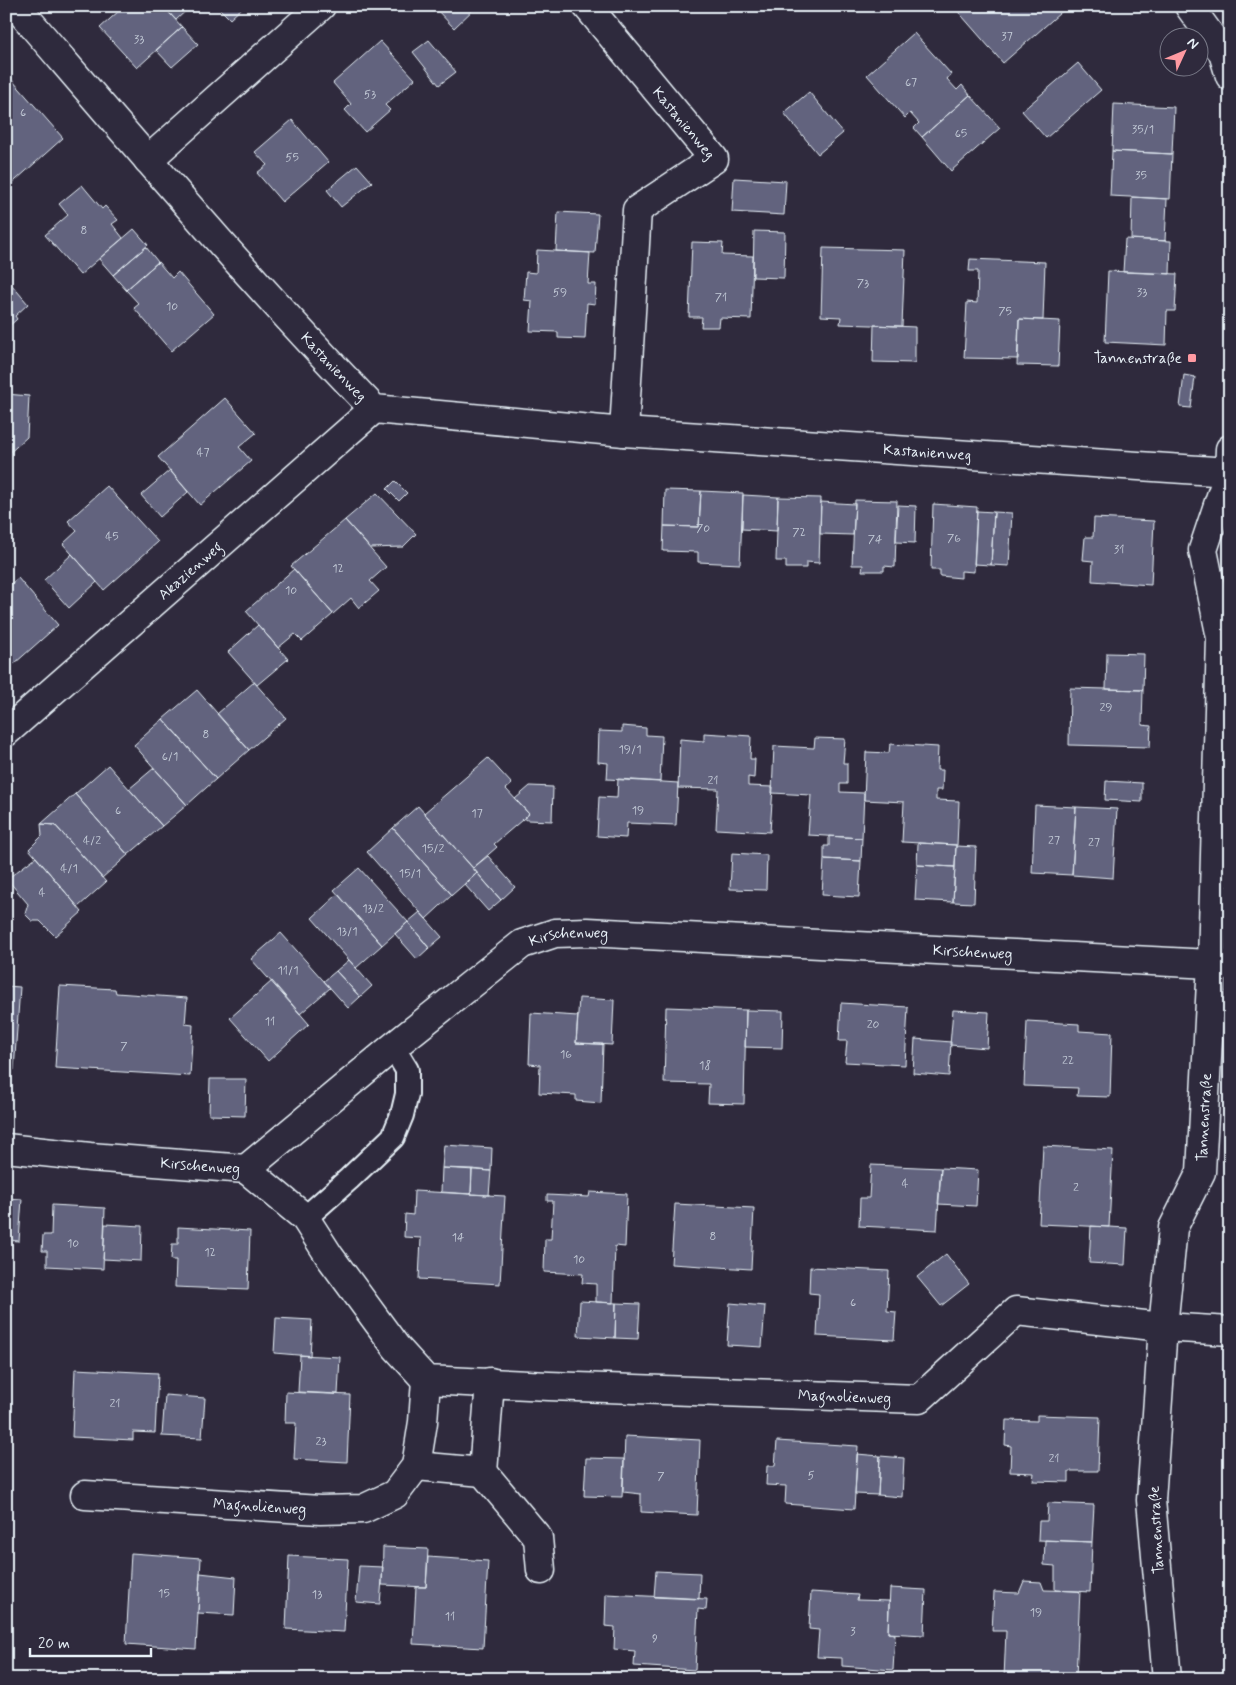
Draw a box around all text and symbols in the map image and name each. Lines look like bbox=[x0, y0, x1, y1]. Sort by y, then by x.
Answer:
north arrow bbox=[1158, 28, 1208, 78]
house number: 37 bbox=[1001, 29, 1013, 45]
house number: 33 bbox=[134, 32, 144, 48]
text: N bbox=[1183, 34, 1202, 53]
house number: 67 bbox=[905, 75, 917, 91]
street label: Kastanienweg bbox=[647, 83, 719, 164]
house number: 53 bbox=[364, 87, 376, 103]
house number: 6 bbox=[20, 105, 26, 121]
house number: 35/1 bbox=[1132, 122, 1154, 138]
house number: 65 bbox=[955, 126, 967, 142]
house number: 55 bbox=[285, 150, 299, 166]
house number: 35 bbox=[1135, 168, 1147, 184]
house number: 8 bbox=[81, 223, 87, 239]
house number: 73 bbox=[857, 276, 869, 292]
house number: 59 bbox=[553, 285, 567, 301]
house number: 33 bbox=[1137, 285, 1147, 301]
house number: 71 bbox=[715, 290, 727, 306]
house number: 10 bbox=[166, 299, 178, 315]
house number: 75 bbox=[998, 304, 1012, 320]
street label: Kastanienweg bbox=[296, 328, 371, 407]
place label: Tannenstraße bbox=[1094, 349, 1182, 369]
marker: Tannenstraße bbox=[1186, 352, 1198, 364]
street label: Kastanienweg bbox=[882, 440, 972, 466]
house number: 47 bbox=[196, 445, 210, 461]
house number: 70 bbox=[696, 521, 710, 537]
house number: 72 bbox=[792, 525, 806, 541]
house number: 45 bbox=[105, 529, 119, 545]
house number: 76 bbox=[947, 531, 961, 547]
house number: 74 bbox=[868, 532, 882, 548]
street label: Akazienweg bbox=[154, 537, 228, 605]
house number: 31 bbox=[1114, 542, 1124, 558]
house number: 12 bbox=[332, 561, 344, 577]
house number: 10 bbox=[285, 583, 297, 599]
house number: 29 bbox=[1099, 700, 1113, 716]
house number: 8 bbox=[203, 727, 209, 743]
house number: 19/1 bbox=[618, 742, 642, 758]
house number: 6/1 bbox=[162, 749, 178, 765]
house number: 21 bbox=[707, 773, 719, 789]
house number: 6 bbox=[115, 803, 121, 819]
house number: 19 bbox=[632, 803, 644, 819]
house number: 17 bbox=[471, 806, 483, 822]
house number: 4/2 bbox=[83, 833, 101, 849]
house number: 27 bbox=[1048, 833, 1060, 849]
house number: 27 bbox=[1088, 835, 1100, 851]
house number: 15/2 bbox=[422, 841, 445, 857]
house number: 4/1 bbox=[60, 861, 78, 877]
house number: 15/1 bbox=[399, 866, 421, 882]
house number: 4 bbox=[39, 885, 46, 901]
house number: 13/2 bbox=[362, 901, 384, 917]
street label: Kirschenweg bbox=[527, 923, 609, 952]
house number: 13/1 bbox=[336, 924, 358, 940]
street label: Kirschenweg bbox=[932, 941, 1013, 966]
house number: 11/1 bbox=[277, 963, 299, 979]
house number: 11 bbox=[265, 1014, 275, 1030]
house number: 20 bbox=[867, 1017, 880, 1033]
house number: 7 bbox=[120, 1039, 128, 1055]
house number: 16 bbox=[560, 1047, 572, 1063]
house number: 22 bbox=[1062, 1053, 1074, 1069]
house number: 18 bbox=[699, 1058, 711, 1074]
street label: Tannenstraße bbox=[1193, 1073, 1217, 1162]
street label: Kirschenweg bbox=[159, 1153, 241, 1181]
house number: 4 bbox=[902, 1176, 909, 1192]
house number: 2 bbox=[1073, 1180, 1079, 1196]
house number: 8 bbox=[710, 1229, 716, 1245]
house number: 14 bbox=[452, 1230, 464, 1246]
house number: 10 bbox=[67, 1236, 79, 1252]
house number: 12 bbox=[204, 1245, 216, 1261]
house number: 10 bbox=[573, 1252, 585, 1268]
house number: 6 bbox=[850, 1295, 856, 1311]
street label: Magnolienweg bbox=[797, 1386, 891, 1410]
house number: 21 bbox=[109, 1396, 121, 1412]
house number: 23 bbox=[316, 1434, 326, 1450]
house number: 21 bbox=[1048, 1451, 1060, 1467]
house number: 5 bbox=[807, 1468, 815, 1484]
house number: 7 bbox=[657, 1469, 665, 1485]
street label: Tannenstraße bbox=[1145, 1485, 1169, 1575]
street label: Magnolienweg bbox=[212, 1494, 307, 1521]
house number: 15 bbox=[158, 1586, 170, 1602]
house number: 13 bbox=[312, 1587, 322, 1603]
house number: 19 bbox=[1030, 1605, 1042, 1621]
house number: 11 bbox=[445, 1609, 455, 1625]
house number: 3 bbox=[850, 1624, 856, 1640]
scale bar bbox=[30, 1625, 151, 1657]
house number: 9 bbox=[652, 1631, 658, 1647]
text: 20 m bbox=[38, 1634, 70, 1654]

